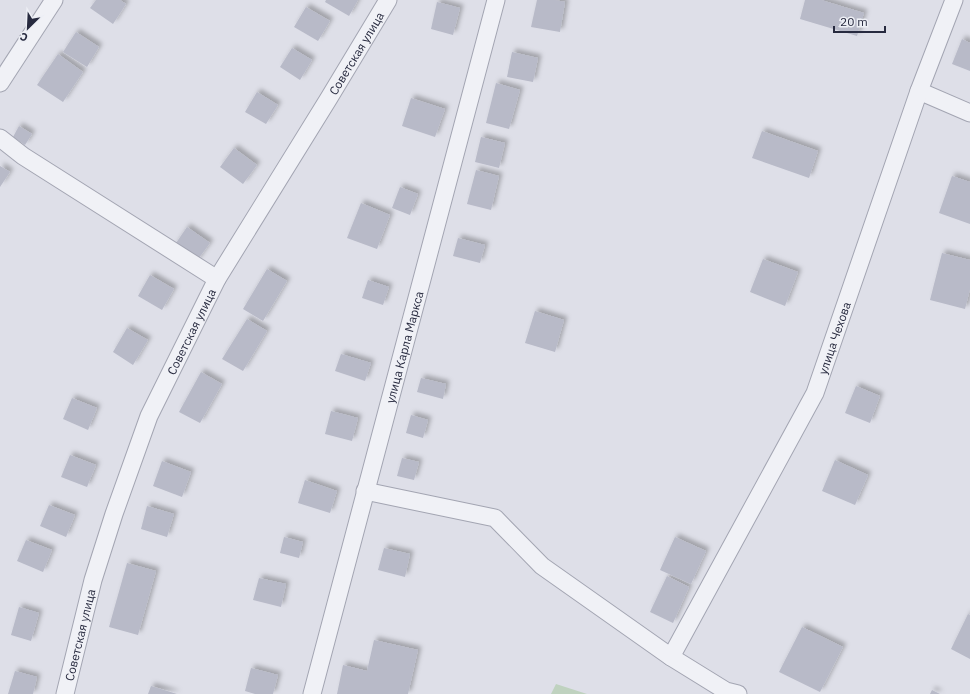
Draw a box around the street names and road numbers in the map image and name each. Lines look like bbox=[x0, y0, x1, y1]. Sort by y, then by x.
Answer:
street label: Советская улица bbox=[325, 8, 387, 97]
street label: Советская улица bbox=[163, 285, 219, 377]
street label: улица Карла Маркса bbox=[382, 289, 426, 405]
street label: улица Чехова bbox=[815, 299, 854, 376]
street label: Советская улица bbox=[61, 587, 98, 682]

